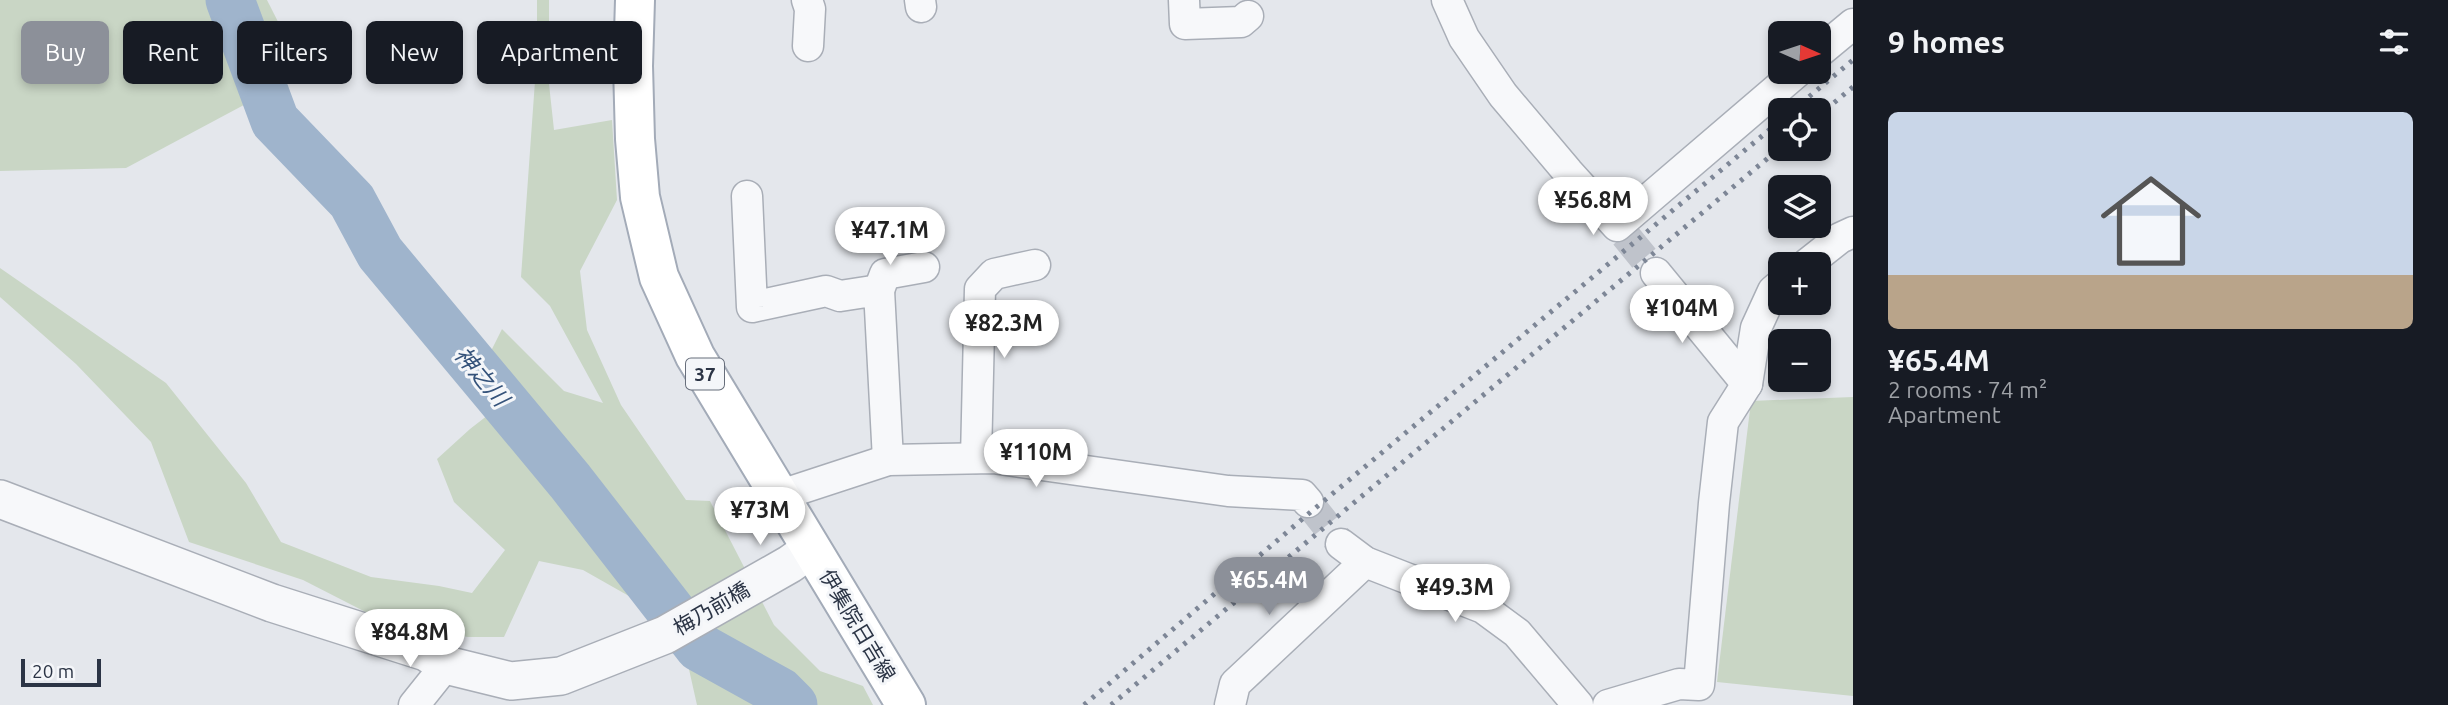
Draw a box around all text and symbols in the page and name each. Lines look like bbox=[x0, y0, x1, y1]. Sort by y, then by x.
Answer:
chip: Buy bbox=[21, 21, 109, 84]
chip: Rent bbox=[123, 21, 223, 84]
chip: Filters bbox=[237, 21, 352, 84]
chip: New bbox=[366, 21, 463, 84]
chip: Apartment bbox=[477, 21, 642, 84]
north arrow bbox=[1768, 21, 1830, 84]
map controls bbox=[1768, 21, 1831, 392]
icon: filters bbox=[2375, 23, 2413, 61]
text: 9 homes bbox=[1888, 25, 2005, 59]
button: locate bbox=[1768, 98, 1831, 161]
icon: home bbox=[2088, 158, 2214, 284]
button: layers bbox=[1768, 175, 1831, 238]
pin: ¥56.8M bbox=[1536, 177, 1650, 237]
text: ¥56.8M bbox=[1554, 187, 1632, 212]
pin: ¥47.1M bbox=[833, 208, 947, 267]
text: ¥47.1M bbox=[851, 217, 929, 242]
button: + bbox=[1768, 252, 1831, 315]
pin: ¥104M bbox=[1633, 286, 1731, 345]
text: ¥104M bbox=[1646, 295, 1718, 320]
pin: ¥82.3M bbox=[947, 300, 1061, 360]
text: ¥82.3M bbox=[965, 310, 1043, 335]
button: − bbox=[1768, 329, 1831, 392]
water label: 神之川 bbox=[450, 342, 516, 413]
text: ¥65.4M bbox=[1888, 343, 1990, 377]
road number: 37 bbox=[686, 358, 724, 390]
text: 2 rooms · 74 m² bbox=[1888, 377, 2047, 402]
text: Apartment bbox=[1888, 402, 2001, 427]
pin: ¥110M bbox=[987, 430, 1085, 489]
text: ¥110M bbox=[1000, 439, 1072, 464]
pin: ¥73M bbox=[719, 488, 801, 547]
text: ¥73M bbox=[730, 497, 790, 522]
pin: ¥65.4M bbox=[1212, 558, 1326, 617]
pin: ¥49.3M bbox=[1398, 564, 1512, 624]
street label: 伊集院日吉線 bbox=[815, 565, 901, 685]
text: ¥65.4M bbox=[1230, 567, 1308, 592]
text: ¥49.3M bbox=[1416, 574, 1494, 599]
street label: 梅乃前橋 bbox=[669, 577, 753, 639]
pin: ¥84.8M bbox=[353, 610, 467, 669]
text: ¥84.8M bbox=[371, 619, 449, 644]
scale bar bbox=[21, 656, 102, 688]
text: 20 m bbox=[32, 660, 74, 682]

